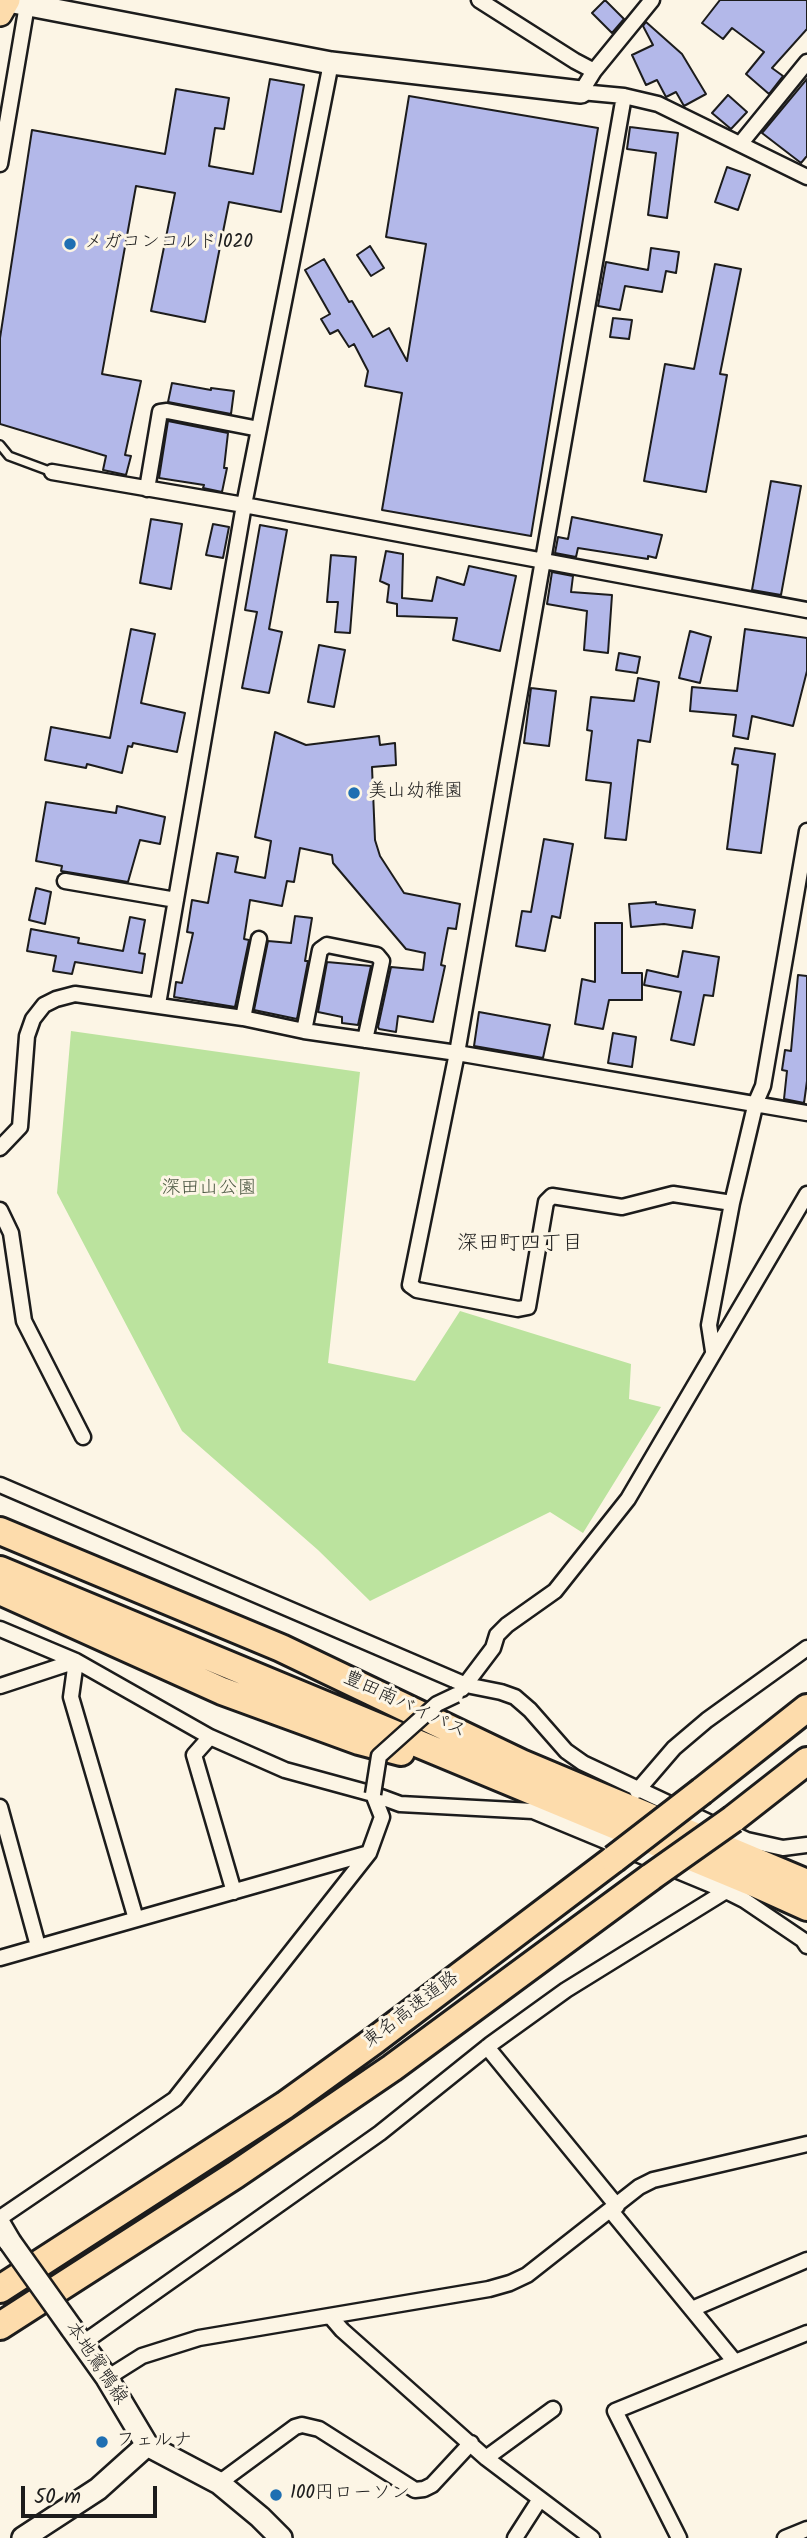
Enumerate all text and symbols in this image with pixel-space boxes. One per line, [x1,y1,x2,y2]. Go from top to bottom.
place label: メガコンコルド1020 [84,233,253,255]
marker: メガコンコルド1020 [62,236,78,252]
place label: 美山幼稚園 [368,782,463,804]
marker: 美山幼稚園 [346,785,362,801]
park label: 深田山公園 [162,1179,256,1201]
district label: 深田町四丁目 [457,1232,583,1258]
street label: 豊田南バイパス [339,1668,469,1744]
street label: 東名高速道路 [360,1968,464,2054]
street label: 本地鴛鴨線 [59,2318,131,2410]
place label: フェルナ [116,2431,192,2453]
marker: フェルナ [94,2434,110,2450]
scale bar [24,2472,161,2516]
text: 50 m [34,2481,81,2514]
place label: 100円ローソン [290,2484,410,2506]
marker: 100円ローソン [268,2487,284,2503]

